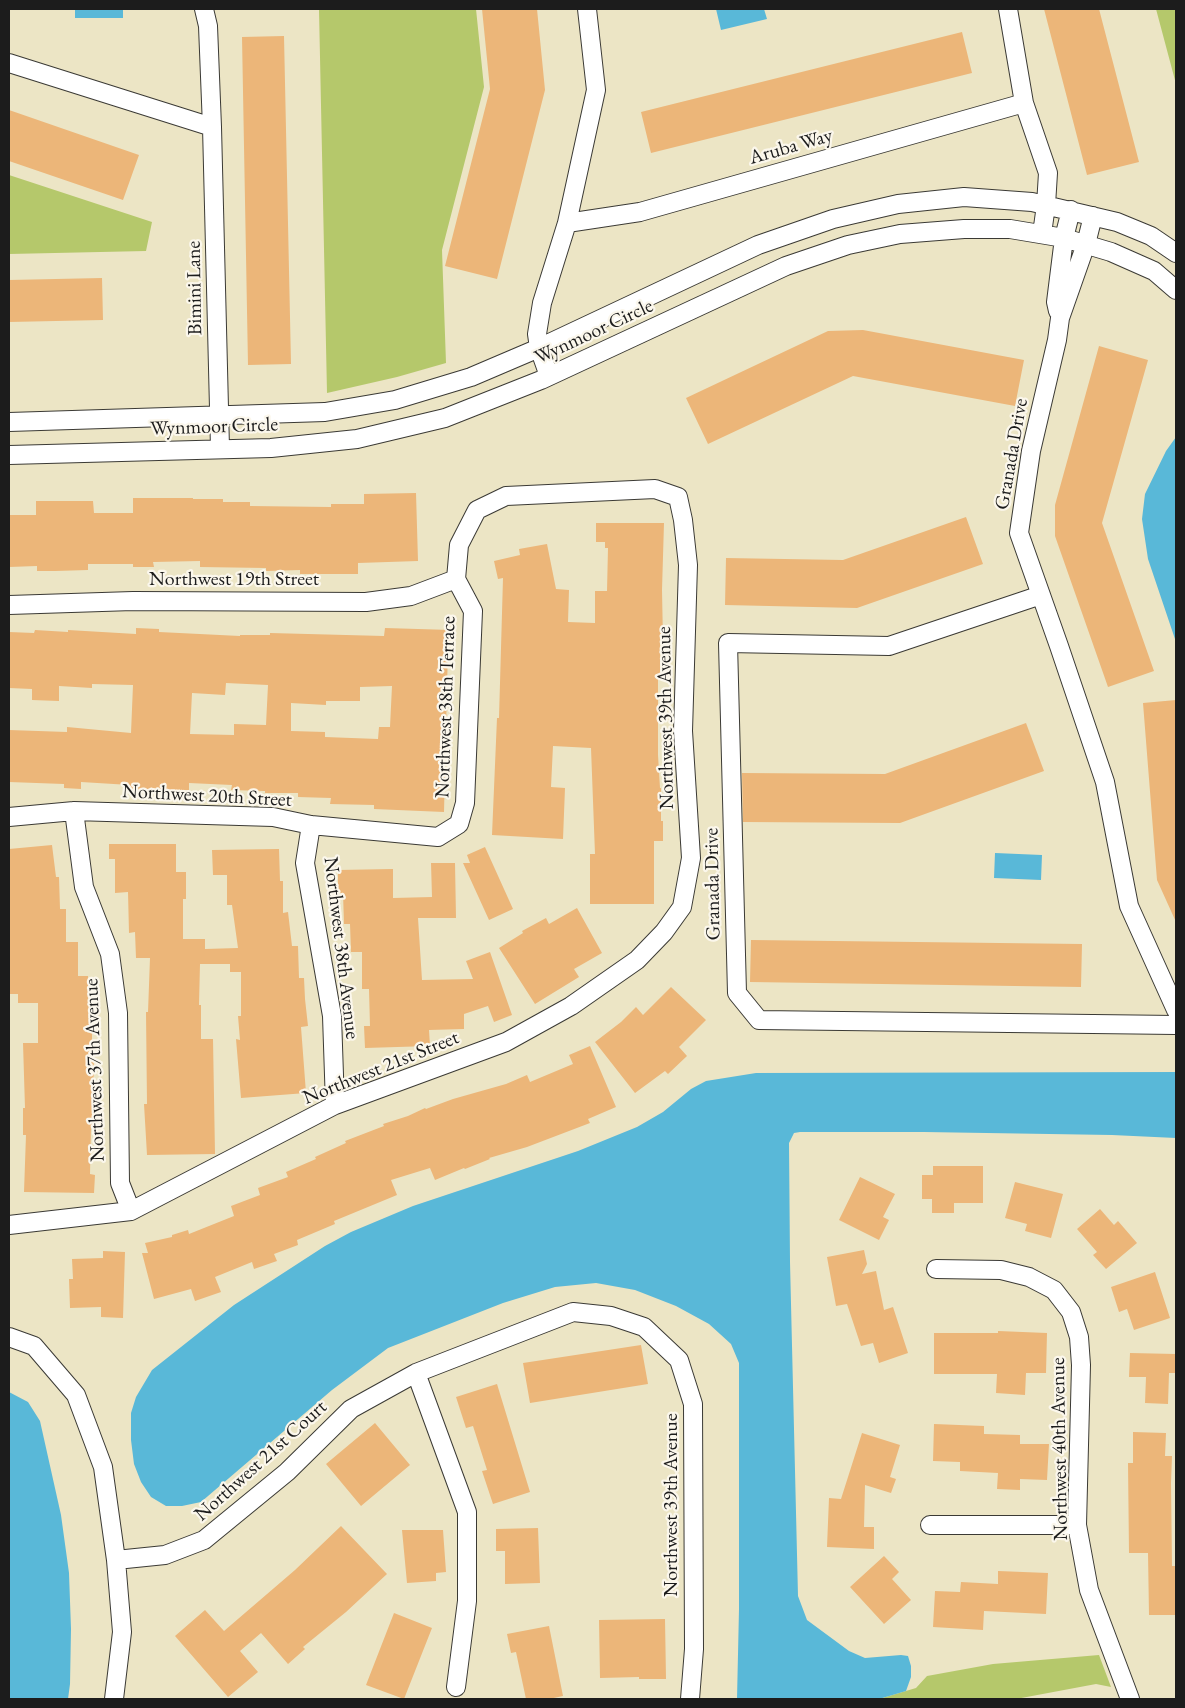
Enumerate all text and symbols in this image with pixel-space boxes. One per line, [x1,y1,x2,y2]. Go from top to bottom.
street label: Aruba Way [746,124,836,170]
street label: Bimini Lane [182,241,208,335]
street label: Wynmoor Circle [531,294,657,370]
street label: Granada Drive [990,396,1034,512]
street label: Wynmoor Circle [150,413,278,441]
street label: Northwest 19th Street [149,568,319,592]
street label: Northwest 38th Terrace [431,616,461,798]
street label: Northwest 39th Avenue [652,626,680,810]
street label: Northwest 20th Street [122,780,292,812]
street label: Granada Drive [700,827,726,941]
street label: Northwest 38th Avenue [318,856,364,1040]
street label: Northwest 37th Avenue [80,978,110,1162]
street label: Northwest 21st Street [299,1026,463,1110]
street label: Northwest 40th Avenue [1046,1357,1074,1541]
street label: Northwest 21st Court [190,1395,332,1527]
street label: Northwest 39th Avenue [660,1413,684,1597]

